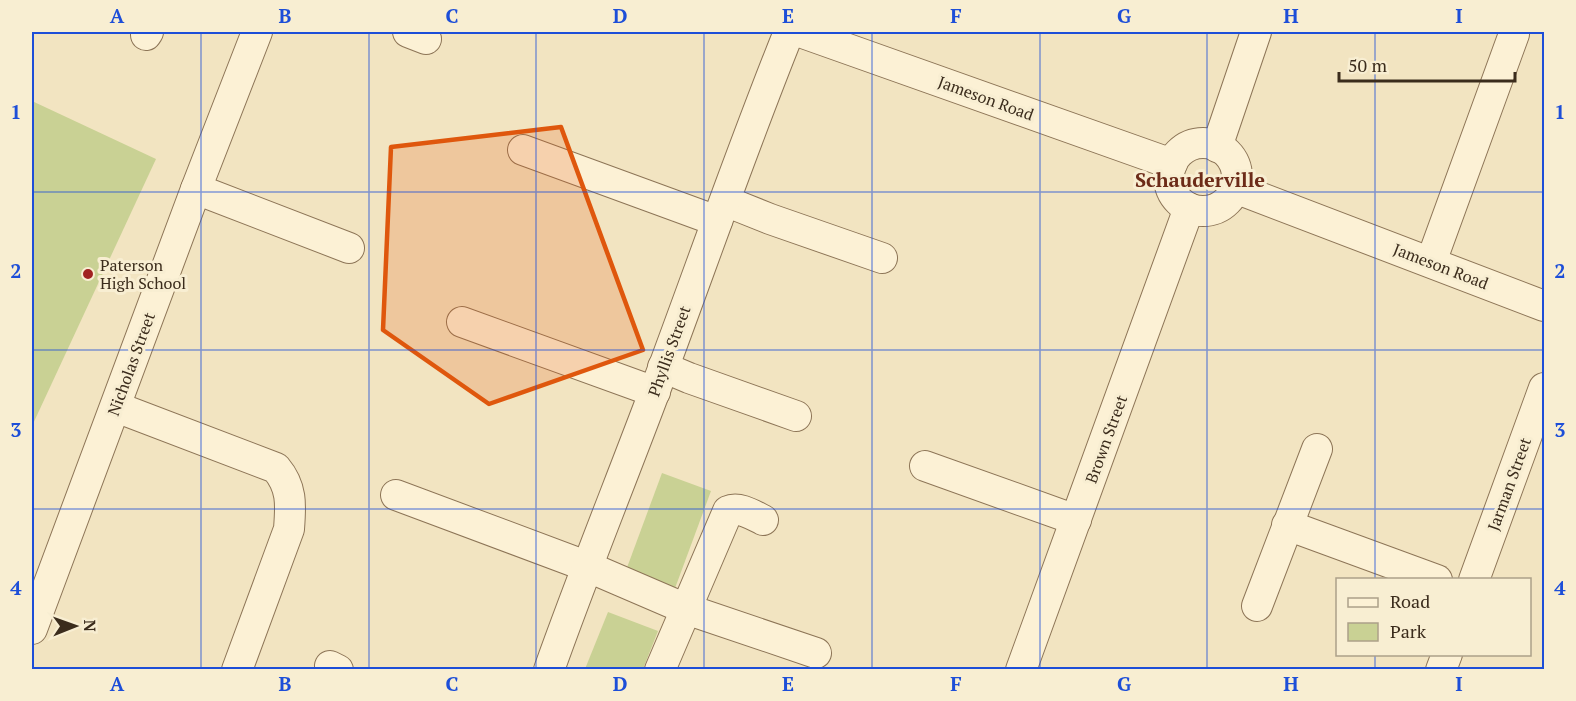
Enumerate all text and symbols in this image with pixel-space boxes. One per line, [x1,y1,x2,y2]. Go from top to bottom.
text: A [110,2,125,29]
text: B [279,2,292,29]
text: C [445,2,459,29]
text: D [613,2,627,29]
text: E [782,2,794,29]
text: F [950,2,962,29]
text: G [1117,2,1131,29]
text: H [1283,2,1299,29]
text: I [1455,2,1463,29]
scale bar [1339,45,1514,83]
text: 50 m [1348,53,1388,77]
street label: Jameson Road [935,71,1037,126]
text: 1 [10,98,22,125]
text: 1 [1554,98,1566,125]
district label: Schauderville [1135,166,1265,193]
street label: Jameson Road [1390,238,1492,294]
place label: Paterson High School [100,254,186,294]
text: 2 [10,257,22,284]
text: 2 [1554,257,1566,284]
marker: Paterson High School [81,267,95,281]
street label: Phyllis Street [642,303,696,399]
street label: Nicholas Street [102,309,160,419]
street label: Brown Street [1080,392,1132,486]
text: 3 [10,416,22,443]
text: 3 [1554,416,1566,443]
street label: Jarman Street [1482,434,1536,534]
text: 4 [10,574,22,601]
text: 4 [1554,574,1566,601]
legend [1336,578,1531,656]
text: Road [1390,589,1430,613]
north arrow [45,596,105,656]
text: N [79,619,101,632]
text: Park [1390,619,1427,643]
text: A [110,670,125,697]
text: B [279,670,292,697]
text: C [445,670,459,697]
text: D [613,670,627,697]
text: E [782,670,794,697]
text: F [950,670,962,697]
text: G [1117,670,1131,697]
text: H [1283,670,1299,697]
text: I [1455,670,1463,697]

